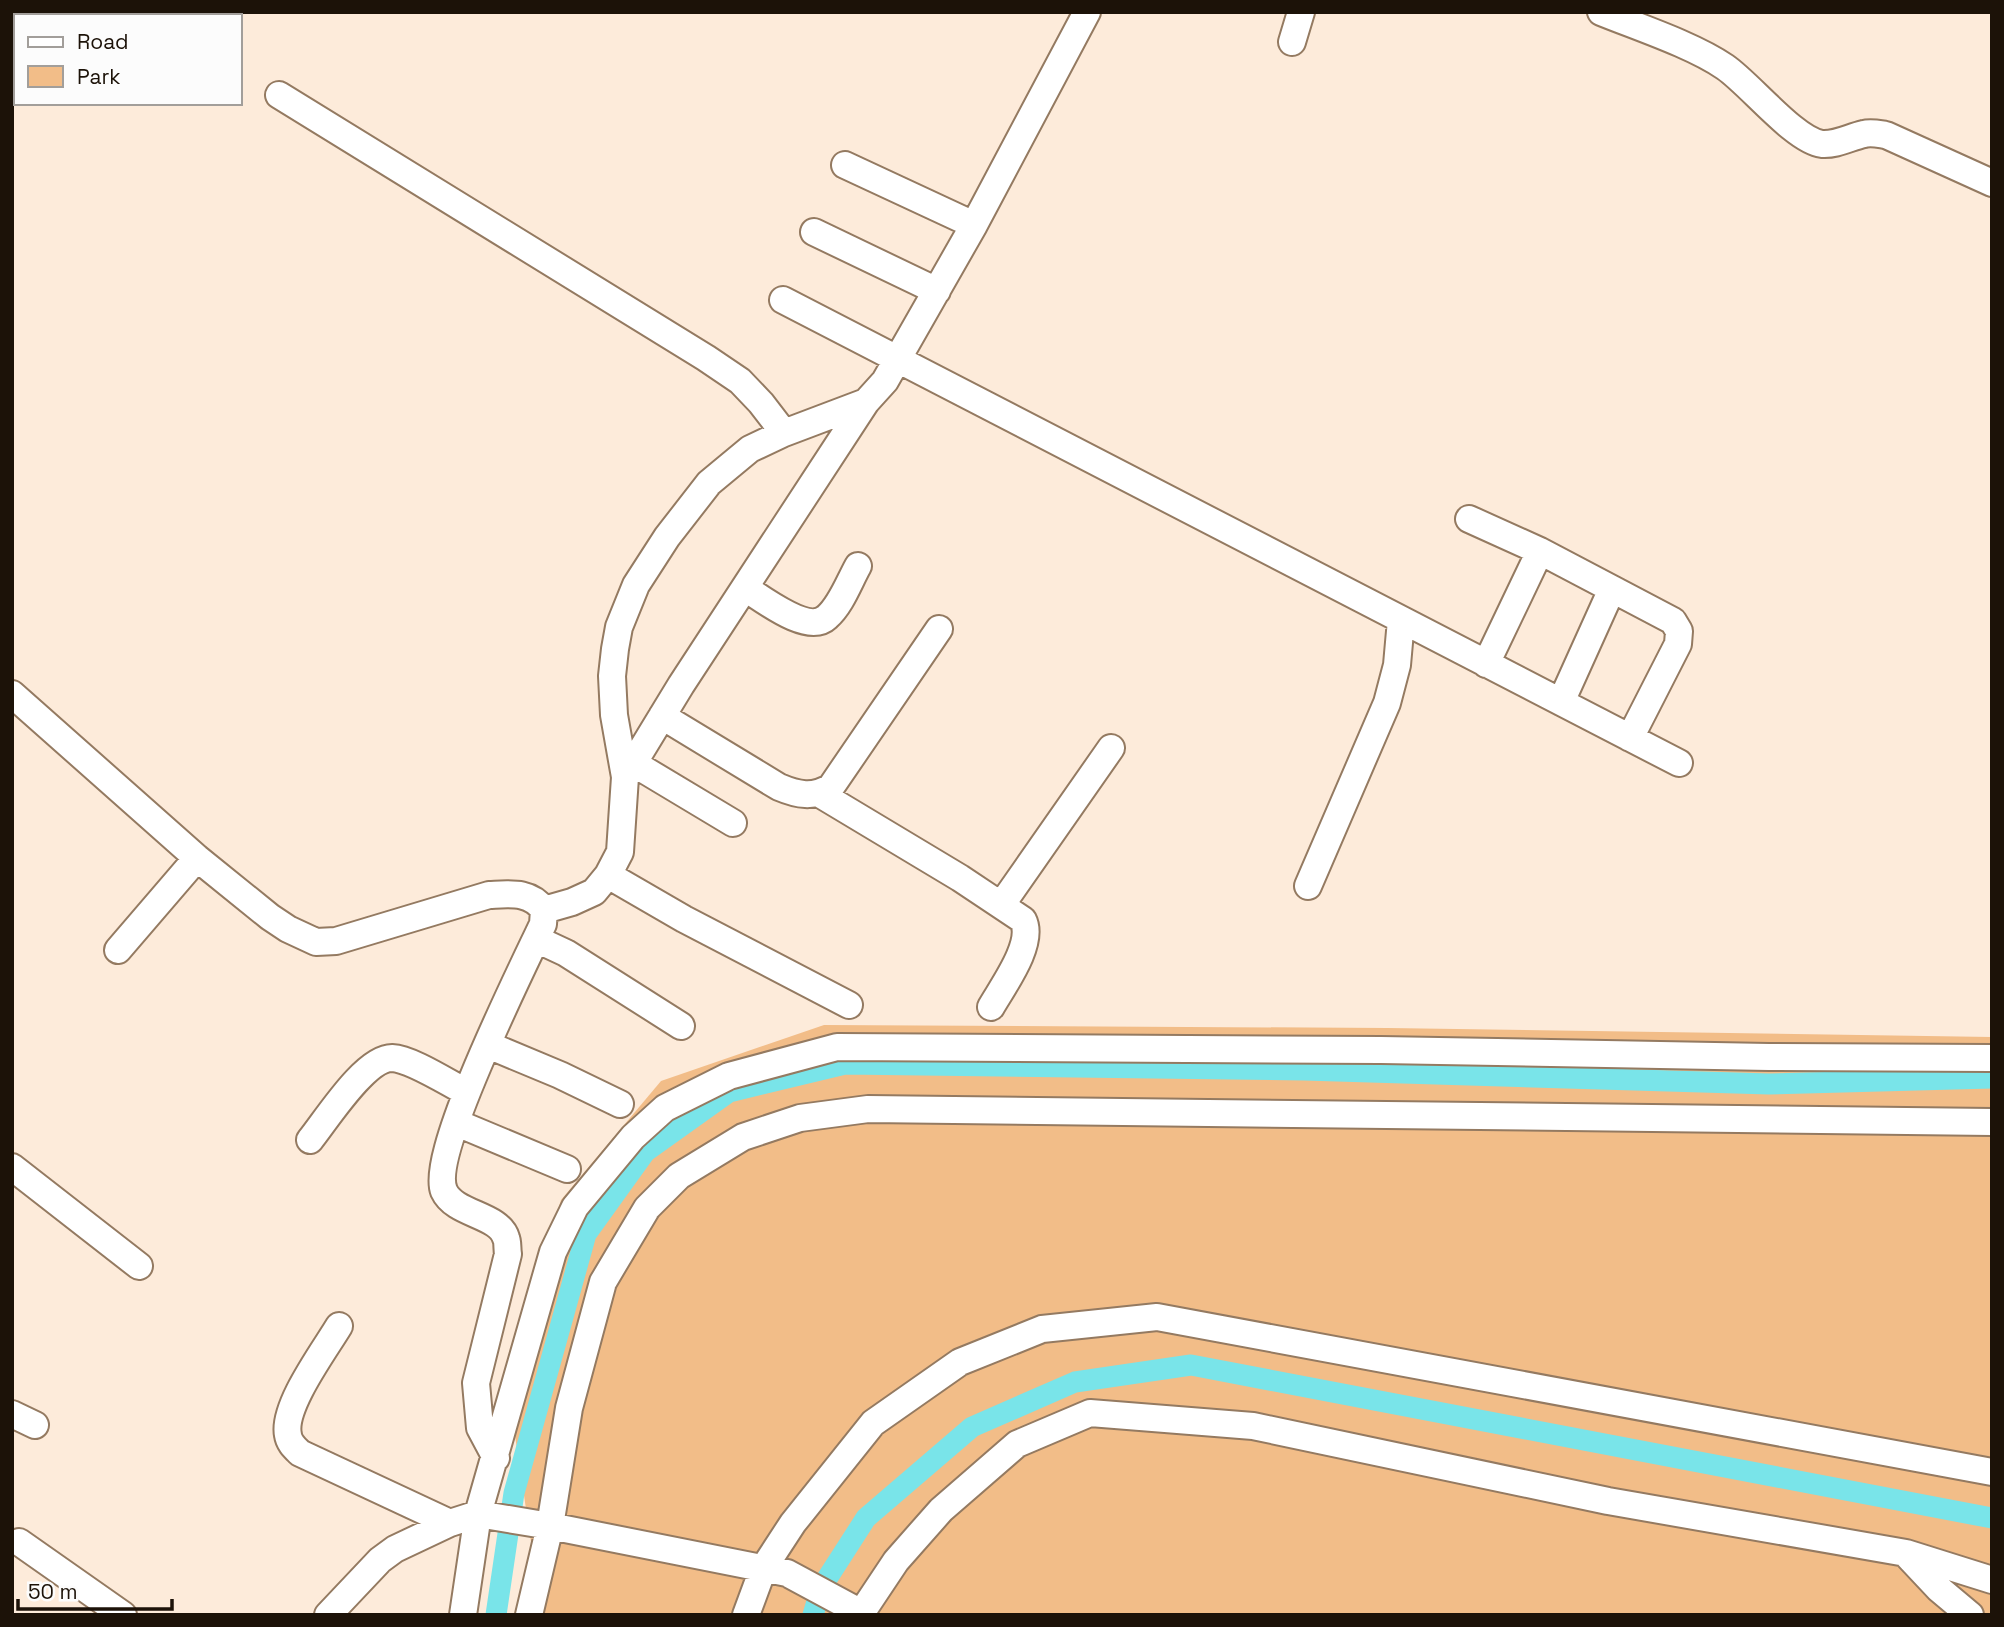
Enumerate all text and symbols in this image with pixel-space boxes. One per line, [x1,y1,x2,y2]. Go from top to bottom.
legend [14,14,242,105]
text: Road [77,28,129,55]
text: Park [77,63,121,90]
scale bar [18,1568,172,1612]
text: 50 m [28,1578,78,1605]

